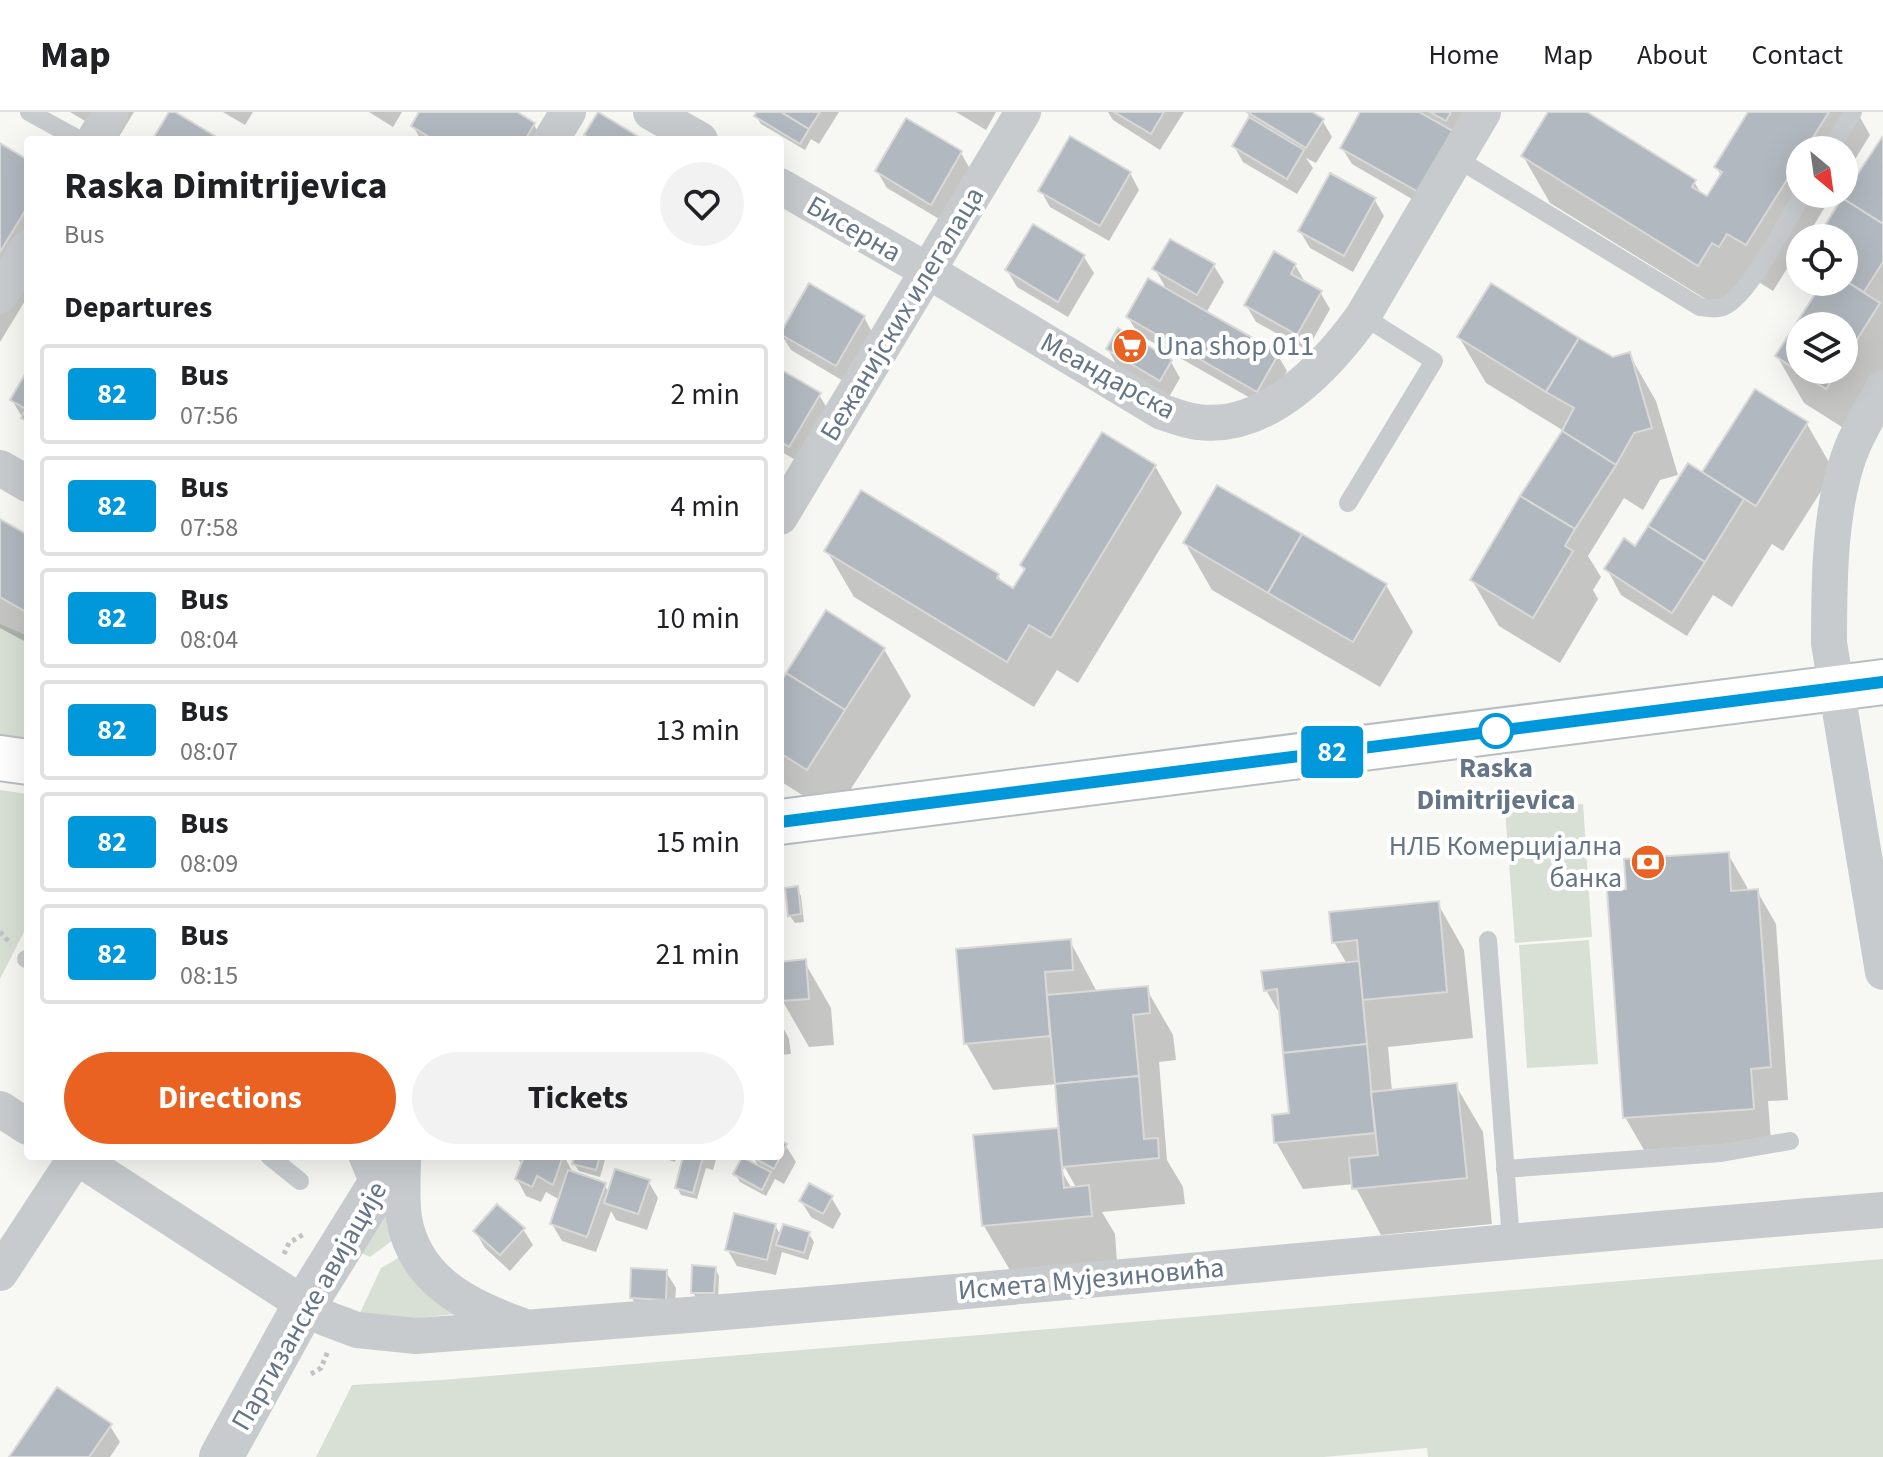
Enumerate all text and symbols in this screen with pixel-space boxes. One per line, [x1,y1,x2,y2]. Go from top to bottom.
text: Map [40,28,111,82]
text: Home [1428,35,1499,75]
text: Map [1543,35,1593,75]
text: About [1637,35,1708,75]
text: Contact [1752,35,1843,75]
north arrow [1786,136,1858,208]
map controls [1786,136,1858,384]
text: Raska Dimitrijevica [64,159,388,213]
button: heart [660,162,744,246]
street label: Бежанијских илегалаца [810,179,994,449]
street label: Бисерна [799,186,909,272]
text: Bus [64,216,104,253]
button: locate [1786,224,1858,296]
text: Departures [64,286,212,329]
button: layers [1786,312,1858,384]
street label: Меандарска [1033,322,1183,430]
place label: Una shop 011 [1156,326,1314,366]
supermarket icon: Una shop 011 [1111,327,1149,365]
text: Bus [180,354,228,397]
text: 2 min [670,373,740,416]
text: 82 [97,374,127,414]
text: 07:56 [180,397,238,434]
text: Bus [180,466,228,509]
text: 4 min [670,485,740,528]
text: 82 [97,486,127,526]
text: 07:58 [180,509,238,546]
text: Bus [180,578,228,621]
text: 10 min [656,597,740,640]
text: 82 [97,598,127,638]
text: 08:04 [180,621,238,658]
text: Bus [180,690,228,733]
text: 13 min [656,709,740,752]
text: 82 [97,710,127,750]
marker: Raska Dimitrijevica [1479,714,1513,748]
line badge: 82 [1296,726,1368,778]
text: 82 [1317,732,1347,772]
text: 08:07 [180,733,238,770]
place label: Raska Dimitrijevica [1417,748,1575,820]
text: Bus [180,802,228,845]
text: 15 min [656,821,740,864]
text: 82 [97,822,127,862]
place label: НЛБ Комерцијална банка [1389,826,1622,898]
bank icon: НЛБ Комерцијална банка [1629,843,1667,881]
text: 08:09 [180,845,238,882]
text: Bus [180,914,228,957]
text: 21 min [656,933,740,976]
text: 82 [97,934,127,974]
text: 08:15 [180,957,238,994]
button: Directions [64,1052,396,1144]
button: Tickets [412,1052,744,1144]
street label: Партизанске авијације [221,1174,397,1438]
street label: Исмета Мујезиновића [956,1247,1226,1311]

